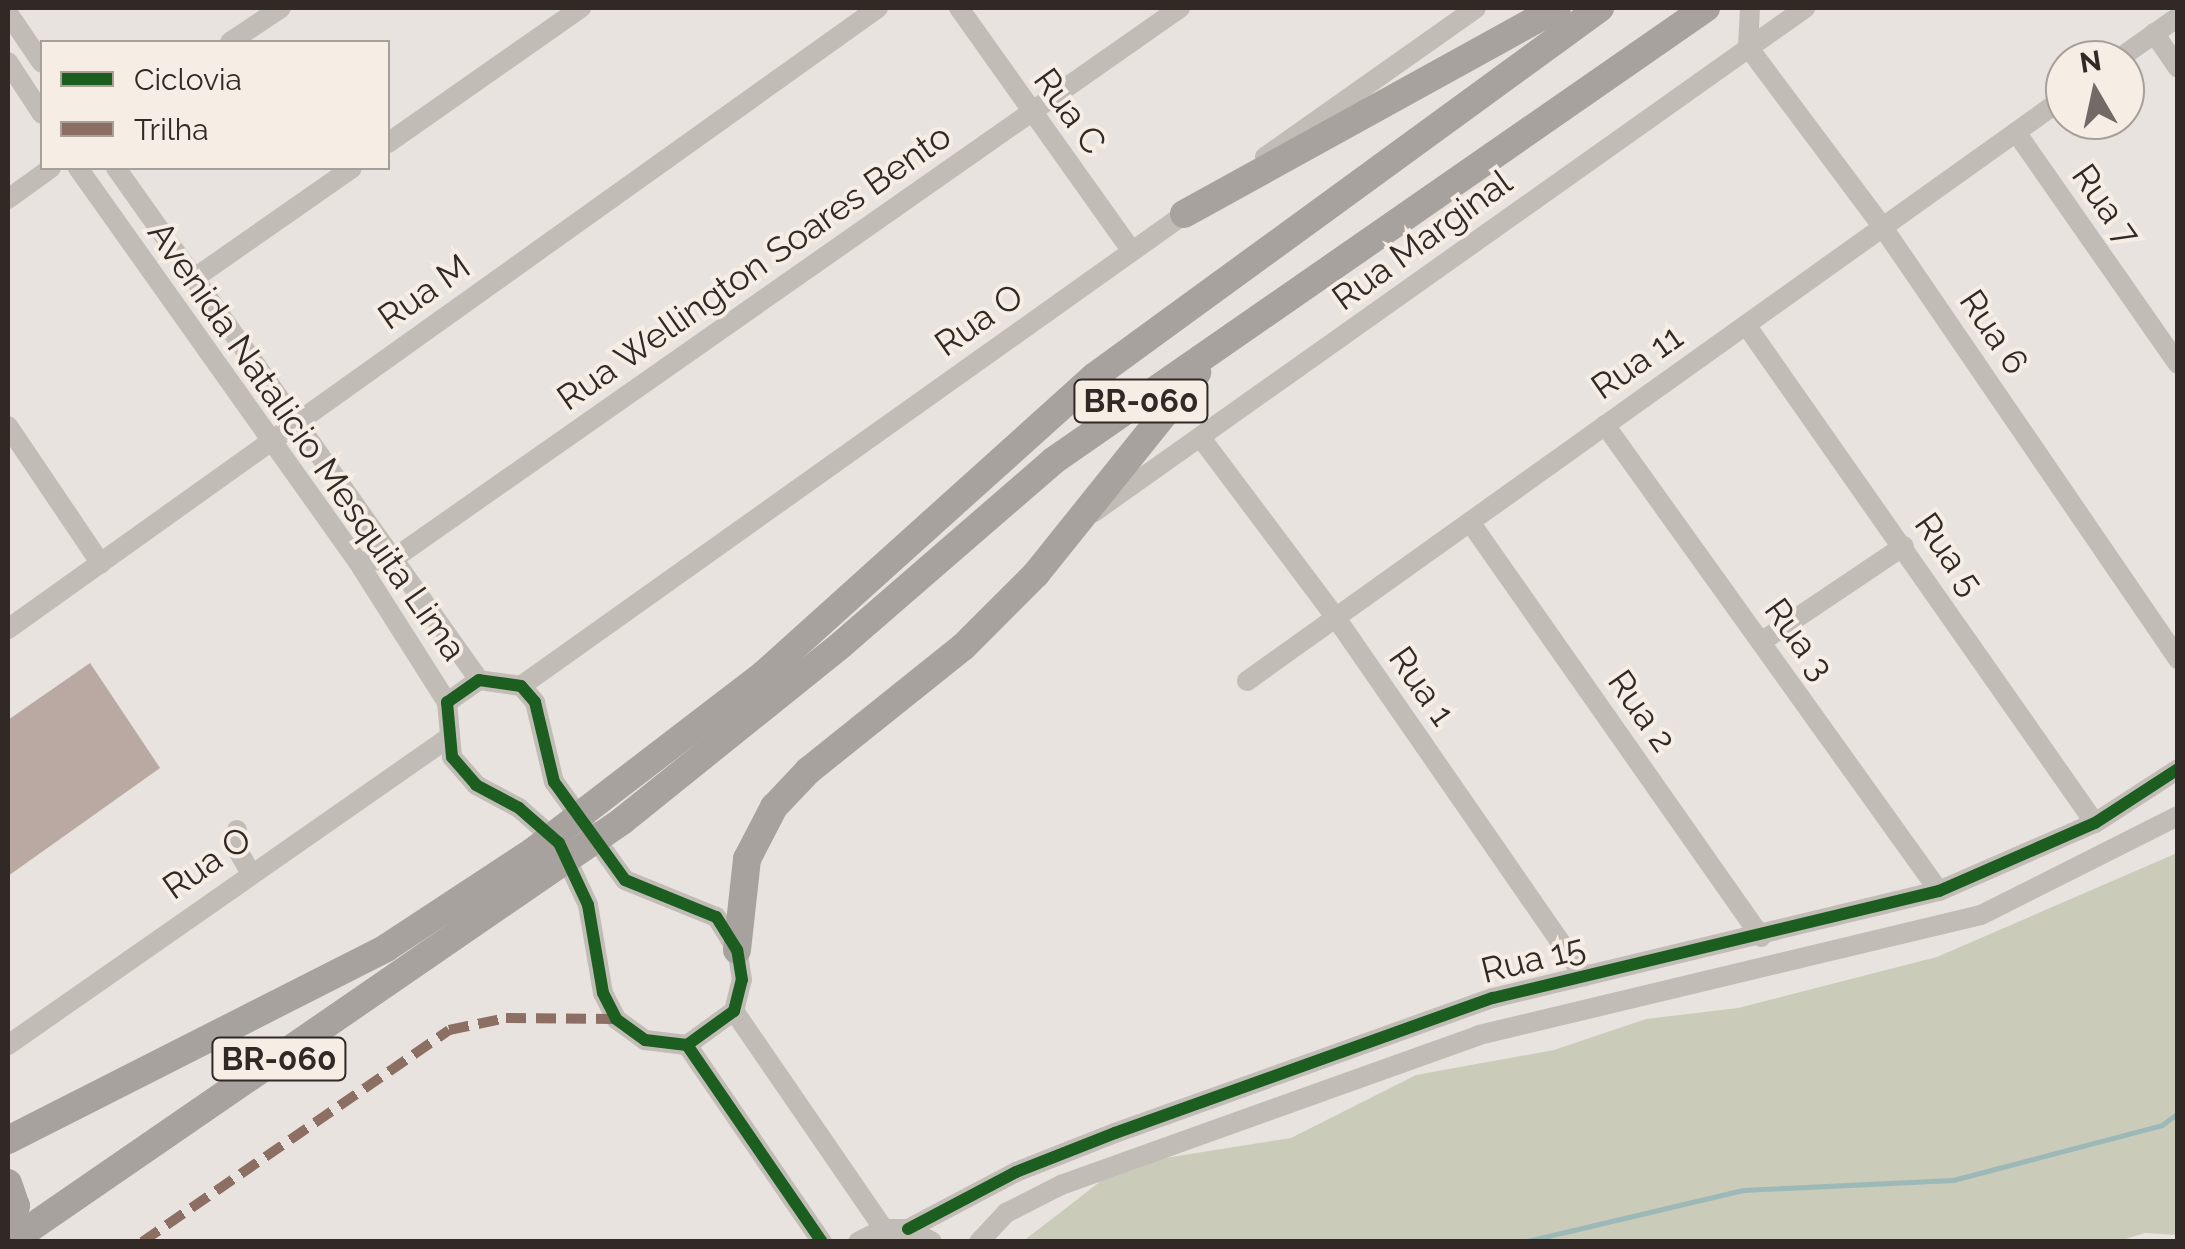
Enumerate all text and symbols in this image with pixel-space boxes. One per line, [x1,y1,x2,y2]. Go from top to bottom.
legend [40,40,390,170]
north arrow [2045,40,2145,140]
text: N [2077,44,2104,80]
street label: Rua C [1025,60,1115,162]
text: Ciclovia [134,62,242,97]
text: Trilha [134,112,209,147]
street label: Rua Wellington Soares Bento [549,114,959,420]
street label: Rua 7 [2063,156,2149,254]
street label: Rua Marginal [1324,161,1520,319]
street label: Avenida Natalicio Mesquita Lima [139,213,475,669]
street label: Rua M [370,246,478,338]
street label: Rua O [927,275,1031,365]
street label: Rua 6 [1951,282,2037,382]
street label: Rua 11 [1583,316,1691,408]
road number: BR-060 [1071,374,1211,428]
street label: Rua 5 [1906,505,1992,603]
street label: Rua 3 [1756,590,1842,688]
street label: Rua 1 [1380,639,1464,733]
street label: Rua 2 [1599,662,1685,760]
street label: Rua O [155,818,259,908]
street label: Rua 15 [1477,926,1589,992]
road number: BR-060 [209,1032,349,1086]

